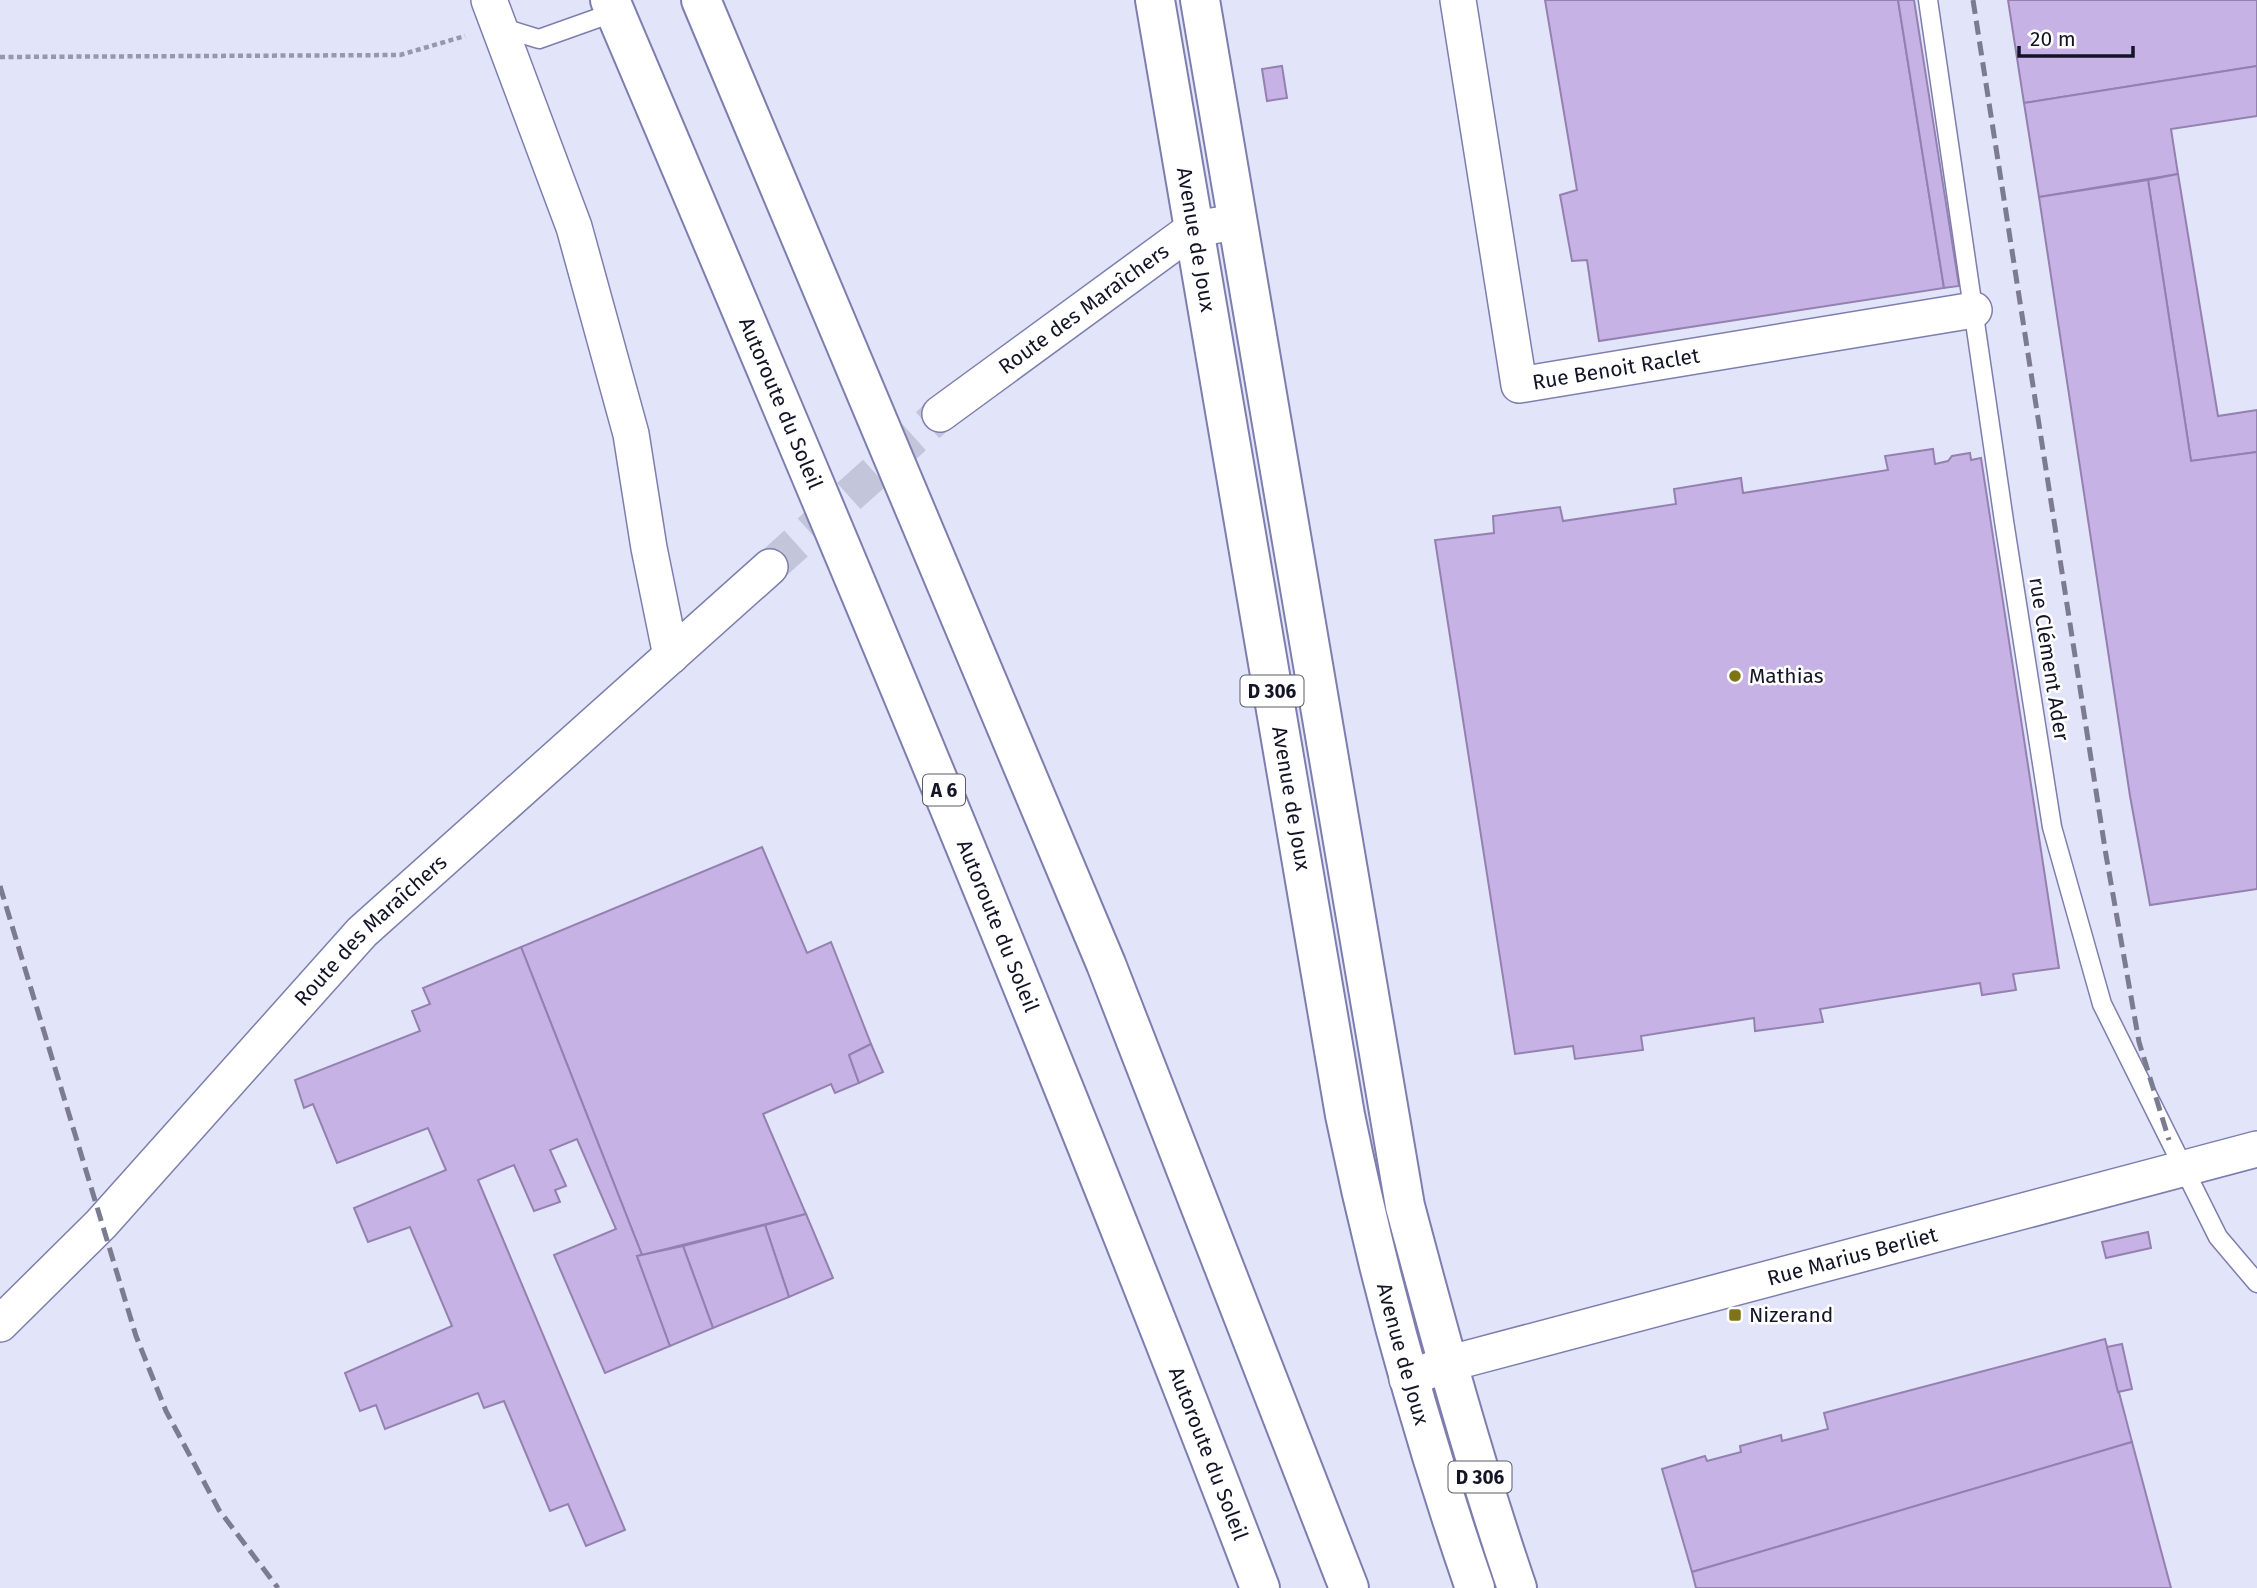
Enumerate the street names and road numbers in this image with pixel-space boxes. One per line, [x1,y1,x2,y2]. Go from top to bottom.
street label: Avenue de Joux [1171,165,1221,315]
street label: Route des Maraîchers [993,238,1174,380]
street label: Autoroute du Soleil [733,314,828,493]
street label: Rue Benoit Raclet [1530,342,1702,396]
street label: rue Clément Ader [2023,575,2075,743]
road number: D 306 [1240,676,1304,706]
street label: Avenue de Joux [1266,724,1316,873]
road number: A 6 [923,775,965,806]
street label: Autoroute du Soleil [951,836,1045,1016]
street label: Route des Maraîchers [289,849,452,1012]
street label: Rue Marius Berliet [1764,1221,1941,1291]
street label: Avenue de Joux [1371,1280,1435,1429]
street label: Autoroute du Soleil [1163,1363,1254,1544]
road number: D 306 [1448,1462,1512,1492]

